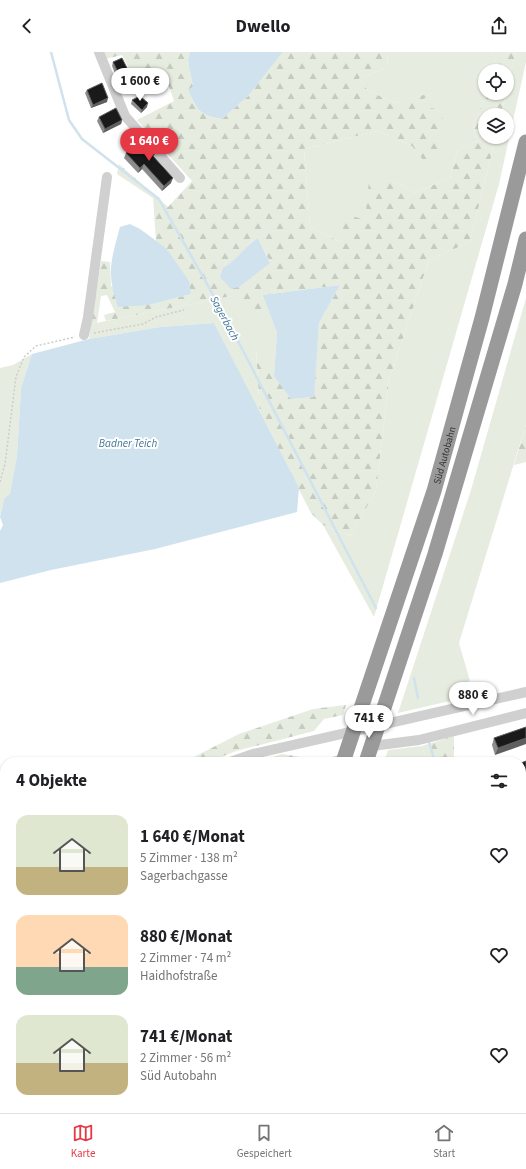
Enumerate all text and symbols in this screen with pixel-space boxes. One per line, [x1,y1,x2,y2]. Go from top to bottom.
text: Dwello [236,14,290,39]
icon: back [16,15,38,37]
icon: share [488,15,510,37]
map controls [478,64,514,144]
button: locate [478,64,514,100]
pin: 1 600 € [103,68,177,102]
text: 1 600 € [120,72,160,90]
button: layers [478,108,514,144]
pin: 1 640 € [112,128,186,162]
text: 1 640 € [129,132,169,150]
water label: Sagerbach [207,293,243,343]
street label: Süd Autobahn [430,425,460,486]
water label: Badner Teich [99,436,157,451]
pin: 880 € [445,682,501,716]
text: 880 € [458,686,488,704]
pin: 741 € [341,705,397,739]
text: 741 € [354,709,384,727]
text: 4 Objekte [16,769,87,793]
icon: filters [488,770,510,792]
text: 1 640 €/Monat [140,825,245,849]
icon: home [48,831,96,879]
icon: heart [488,844,510,866]
text: 5 Zimmer · 138 m² [140,849,238,867]
text: Sagerbachgasse [140,867,228,885]
text: 880 €/Monat [140,925,232,949]
icon: home [48,931,96,979]
icon: heart [488,944,510,966]
text: 2 Zimmer · 74 m² [140,949,231,967]
text: Haidhofstraße [140,967,218,985]
text: 741 €/Monat [140,1025,232,1049]
icon: home [48,1031,96,1079]
icon: heart [488,1044,510,1066]
text: 2 Zimmer · 56 m² [140,1049,231,1067]
text: Süd Autobahn [140,1067,217,1085]
tab: Karte [71,1122,95,1161]
tab: Gespeichert [237,1122,292,1161]
tab: Start [433,1122,455,1161]

